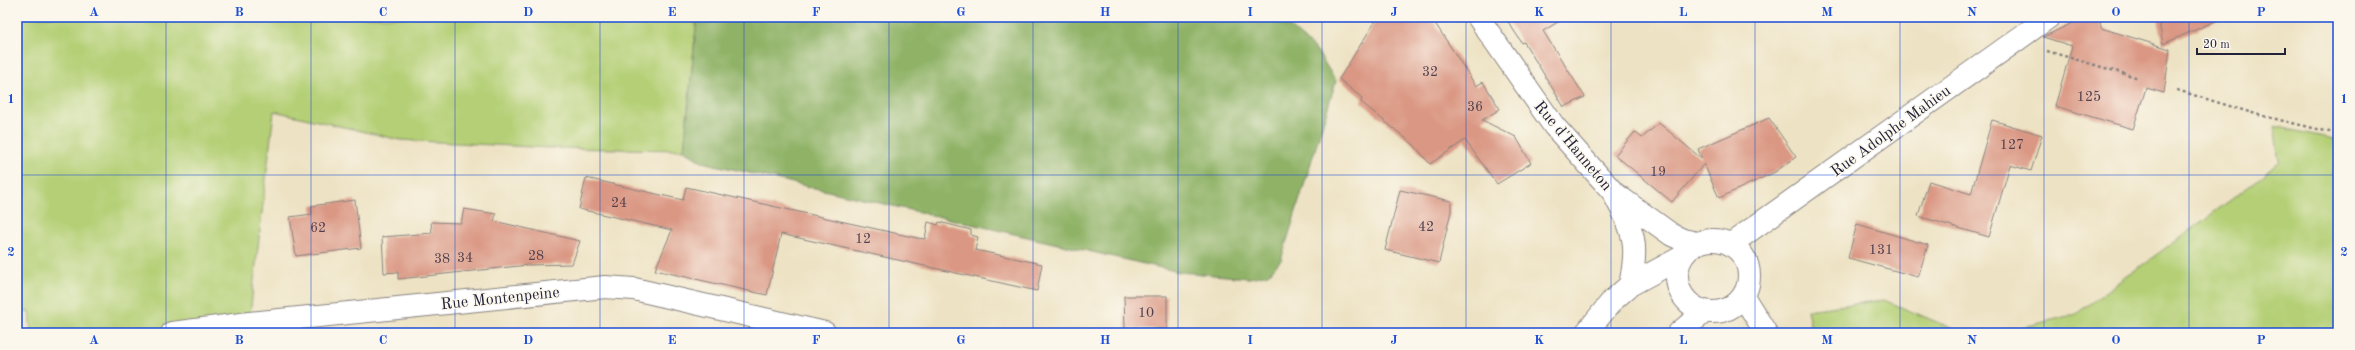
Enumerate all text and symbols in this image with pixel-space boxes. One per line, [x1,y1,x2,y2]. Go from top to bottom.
text: A [89,6,99,19]
text: B [234,6,244,19]
text: C [379,6,387,19]
text: D [523,6,533,19]
text: E [668,6,677,19]
text: F [812,6,821,19]
text: G [956,6,966,19]
text: H [1100,6,1111,19]
text: I [1247,6,1253,19]
text: J [1390,6,1398,19]
text: K [1534,6,1544,19]
text: L [1679,6,1688,19]
text: M [1821,6,1833,19]
text: N [1967,6,1977,19]
text: O [2111,6,2121,19]
text: P [2256,6,2266,19]
scale bar [2197,30,2285,56]
text: 20 m [2203,39,2230,51]
house number: 32 [1422,65,1438,79]
street label: Rue Adolphe Mahieu [1828,83,1954,180]
house number: 125 [2077,90,2101,104]
text: 1 [7,93,15,106]
text: 1 [2340,93,2348,106]
street label: Rue d'Hanneton [1531,98,1615,194]
house number: 36 [1467,100,1483,114]
house number: 127 [2000,138,2024,152]
house number: 19 [1650,165,1666,179]
house number: 24 [611,196,627,210]
house number: 42 [1418,220,1434,234]
house number: 62 [310,221,326,235]
house number: 12 [855,232,871,246]
house number: 131 [1869,243,1893,257]
text: 2 [7,246,15,259]
text: 2 [2340,246,2348,259]
house number: 28 [528,249,544,263]
house number: 34 [457,251,473,265]
house number: 38 [434,252,450,266]
street label: Rue Montenpeine [440,285,560,313]
house number: 10 [1138,306,1154,320]
text: A [89,334,99,347]
text: B [234,334,244,347]
text: C [379,334,387,347]
text: D [523,334,533,347]
text: E [668,334,677,347]
text: F [812,334,821,347]
text: G [956,334,966,347]
text: H [1100,334,1111,347]
text: I [1247,334,1253,347]
text: J [1390,334,1398,347]
text: K [1534,334,1544,347]
text: L [1679,334,1688,347]
text: M [1821,334,1833,347]
text: N [1967,334,1977,347]
text: O [2111,334,2121,347]
text: P [2256,334,2266,347]

